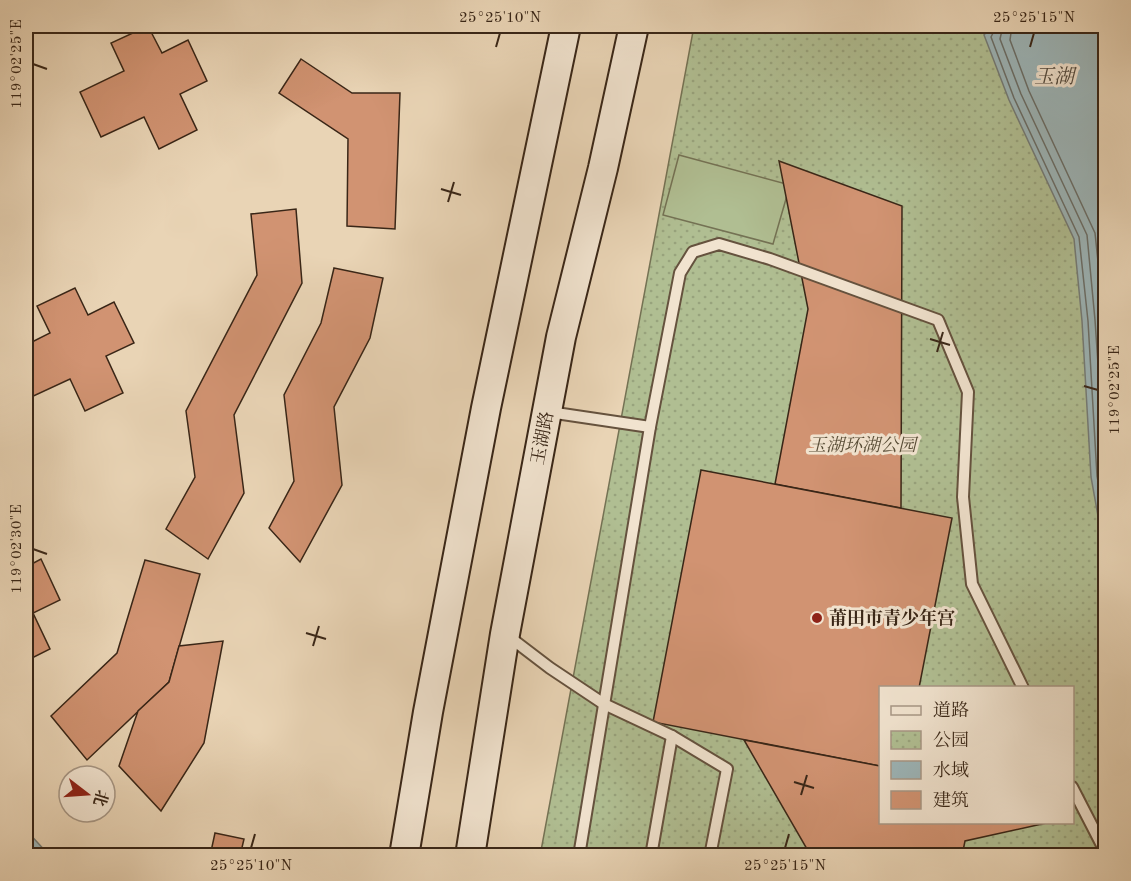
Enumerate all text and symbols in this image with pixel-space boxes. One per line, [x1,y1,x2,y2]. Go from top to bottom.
text: 25°25'10"N [459,11,541,26]
text: 25°25'15"N [993,11,1075,26]
text: 119°02'25"E [10,19,25,109]
water label: 玉湖 [1034,66,1077,88]
text: 119°02'25"E [1108,345,1123,435]
street label: 玉湖路 [527,410,557,466]
park label: 玉湖环湖公园 [808,436,919,455]
text: 119°02'30"E [10,504,25,594]
place label: 莆田市青少年宫 [829,608,955,628]
marker: 莆田市青少年宫 [810,611,824,625]
legend [879,686,1074,824]
text: 道路 [933,700,969,720]
text: 公园 [933,731,969,750]
text: 水域 [933,760,969,780]
north arrow [57,764,117,824]
text: 北 [89,788,111,808]
text: 建筑 [933,790,969,810]
text: 25°25'10"N [210,859,292,874]
text: 25°25'15"N [744,859,826,874]

